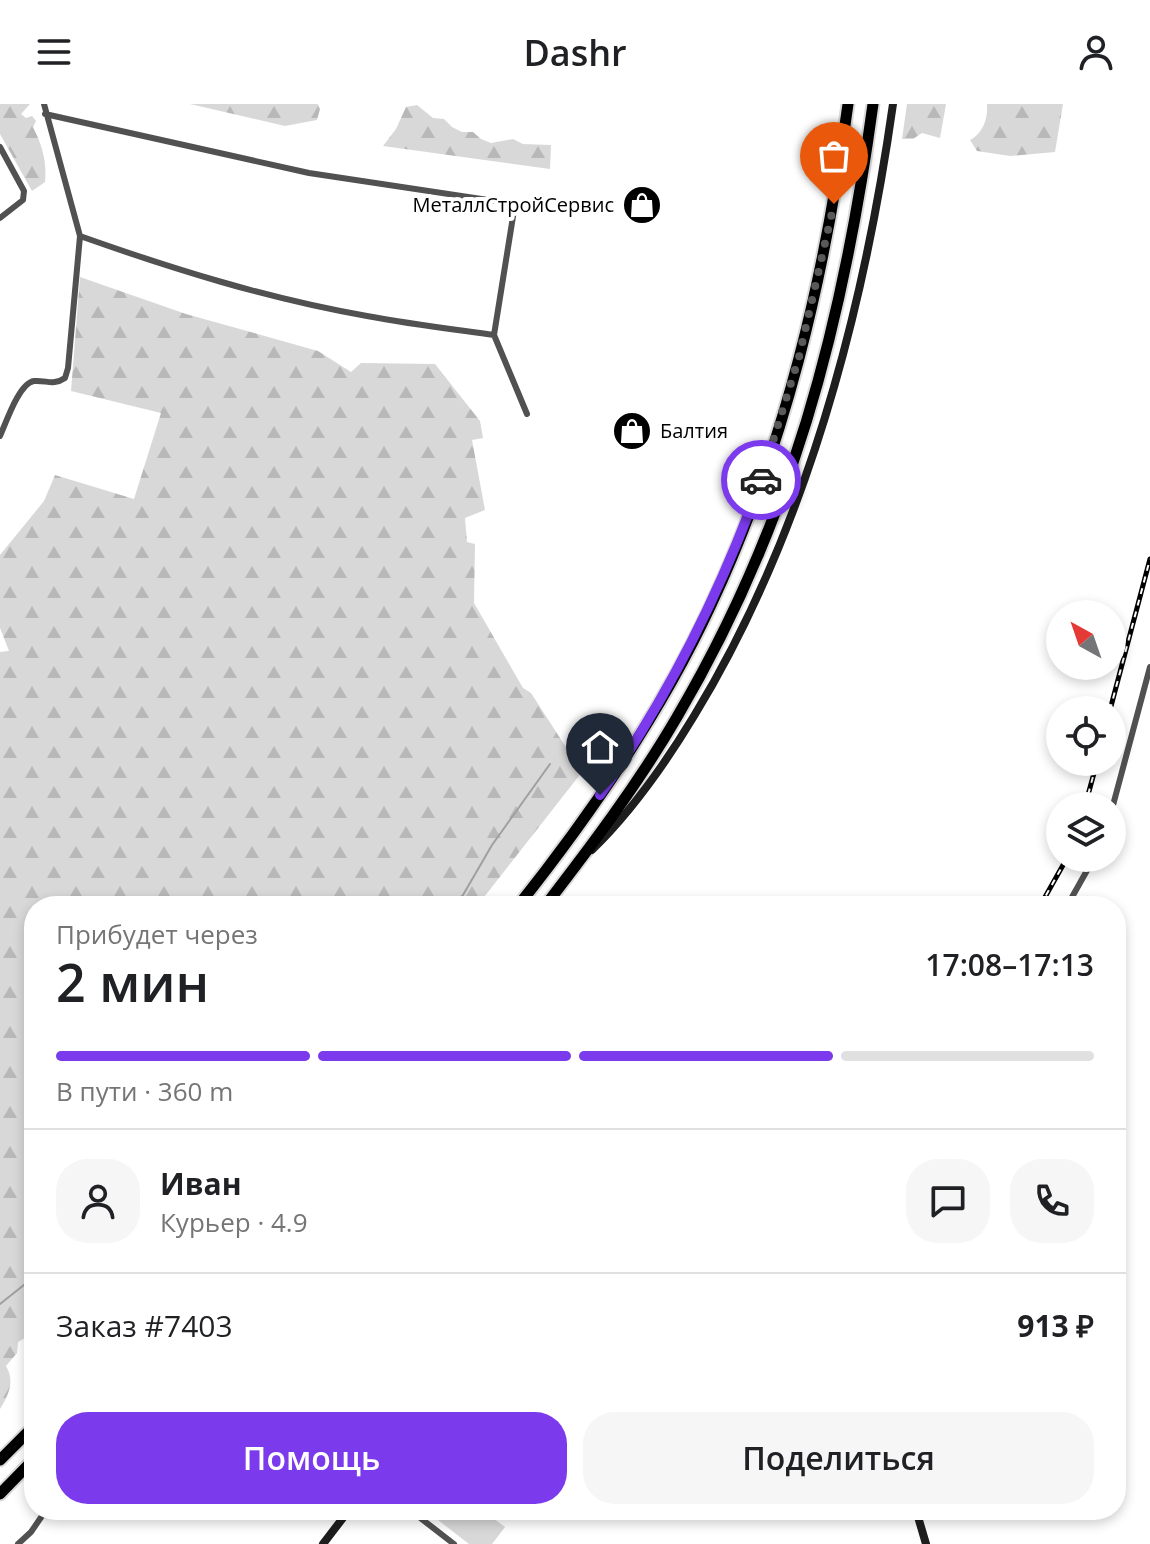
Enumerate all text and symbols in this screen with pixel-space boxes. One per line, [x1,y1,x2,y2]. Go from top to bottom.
text: Dashr [523,28,627,77]
icon: menu [32,30,76,74]
icon: person [1074,30,1118,74]
pin [800,122,868,204]
icon: bag [812,134,856,178]
shop icon: МеталлСтройСервис [621,184,663,226]
place label: МеталлСтройСервис [413,191,614,218]
shop icon: Балтия [611,410,653,452]
place label: Балтия [660,417,728,444]
courier [721,440,801,520]
icon: car [739,458,783,502]
north arrow [1046,600,1126,680]
map controls [1046,600,1126,872]
button: locate [1046,696,1126,776]
pin [566,713,634,795]
icon: home [578,725,622,769]
button: layers [1046,792,1126,872]
text: Прибудет через [56,916,258,952]
text: 17:08–17:13 [925,944,1094,985]
text: 2 мин [56,946,209,1017]
text: В пути · 360 m [56,1073,233,1109]
button: person [56,1159,140,1243]
button: chat [906,1159,990,1243]
button: phone [1010,1159,1094,1243]
text: Иван [160,1163,242,1204]
text: Курьер · 4.9 [160,1204,308,1240]
text: Заказ #7403 [56,1305,233,1346]
text: 913 ₽ [1017,1305,1094,1346]
button: Помощь [56,1412,567,1504]
button: Поделиться [583,1412,1094,1504]

